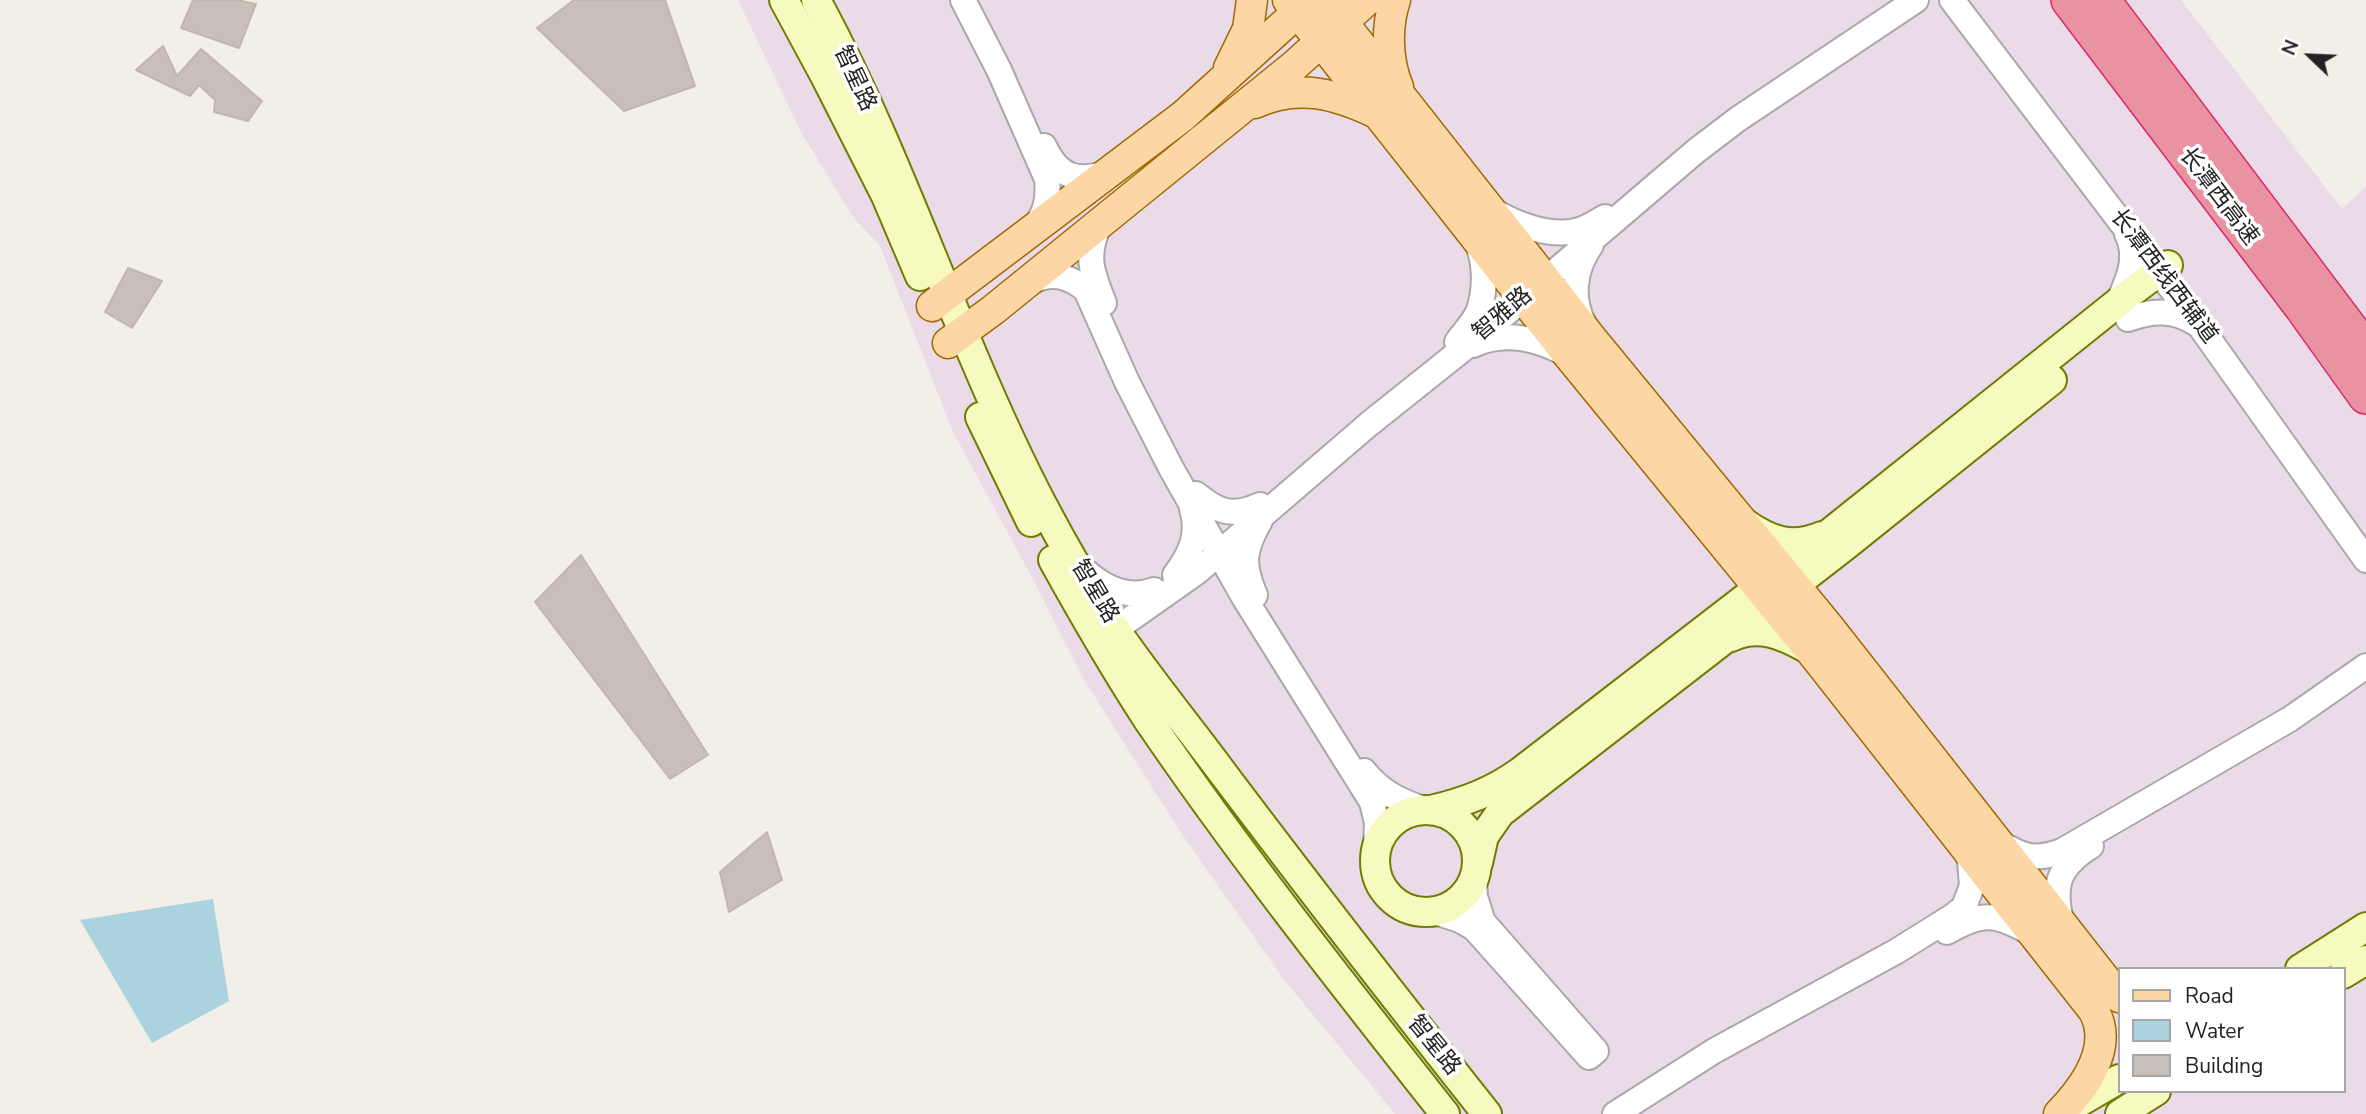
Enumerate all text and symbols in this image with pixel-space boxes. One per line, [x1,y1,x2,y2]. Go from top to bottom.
north arrow [2275,21,2345,91]
text: N [2276,36,2305,59]
street label: 智星路 [827,42,881,116]
street label: 长潭西高速 [2172,143,2264,251]
street label: 长潭西线西辅道 [2104,204,2222,350]
street label: 智雅路 [1468,282,1538,348]
street label: 智星路 [1064,555,1124,629]
legend [2118,967,2345,1093]
text: Road [2185,982,2234,1010]
street label: 智星路 [1401,1011,1465,1081]
text: Water [2185,1017,2244,1045]
text: Building [2185,1052,2263,1080]

